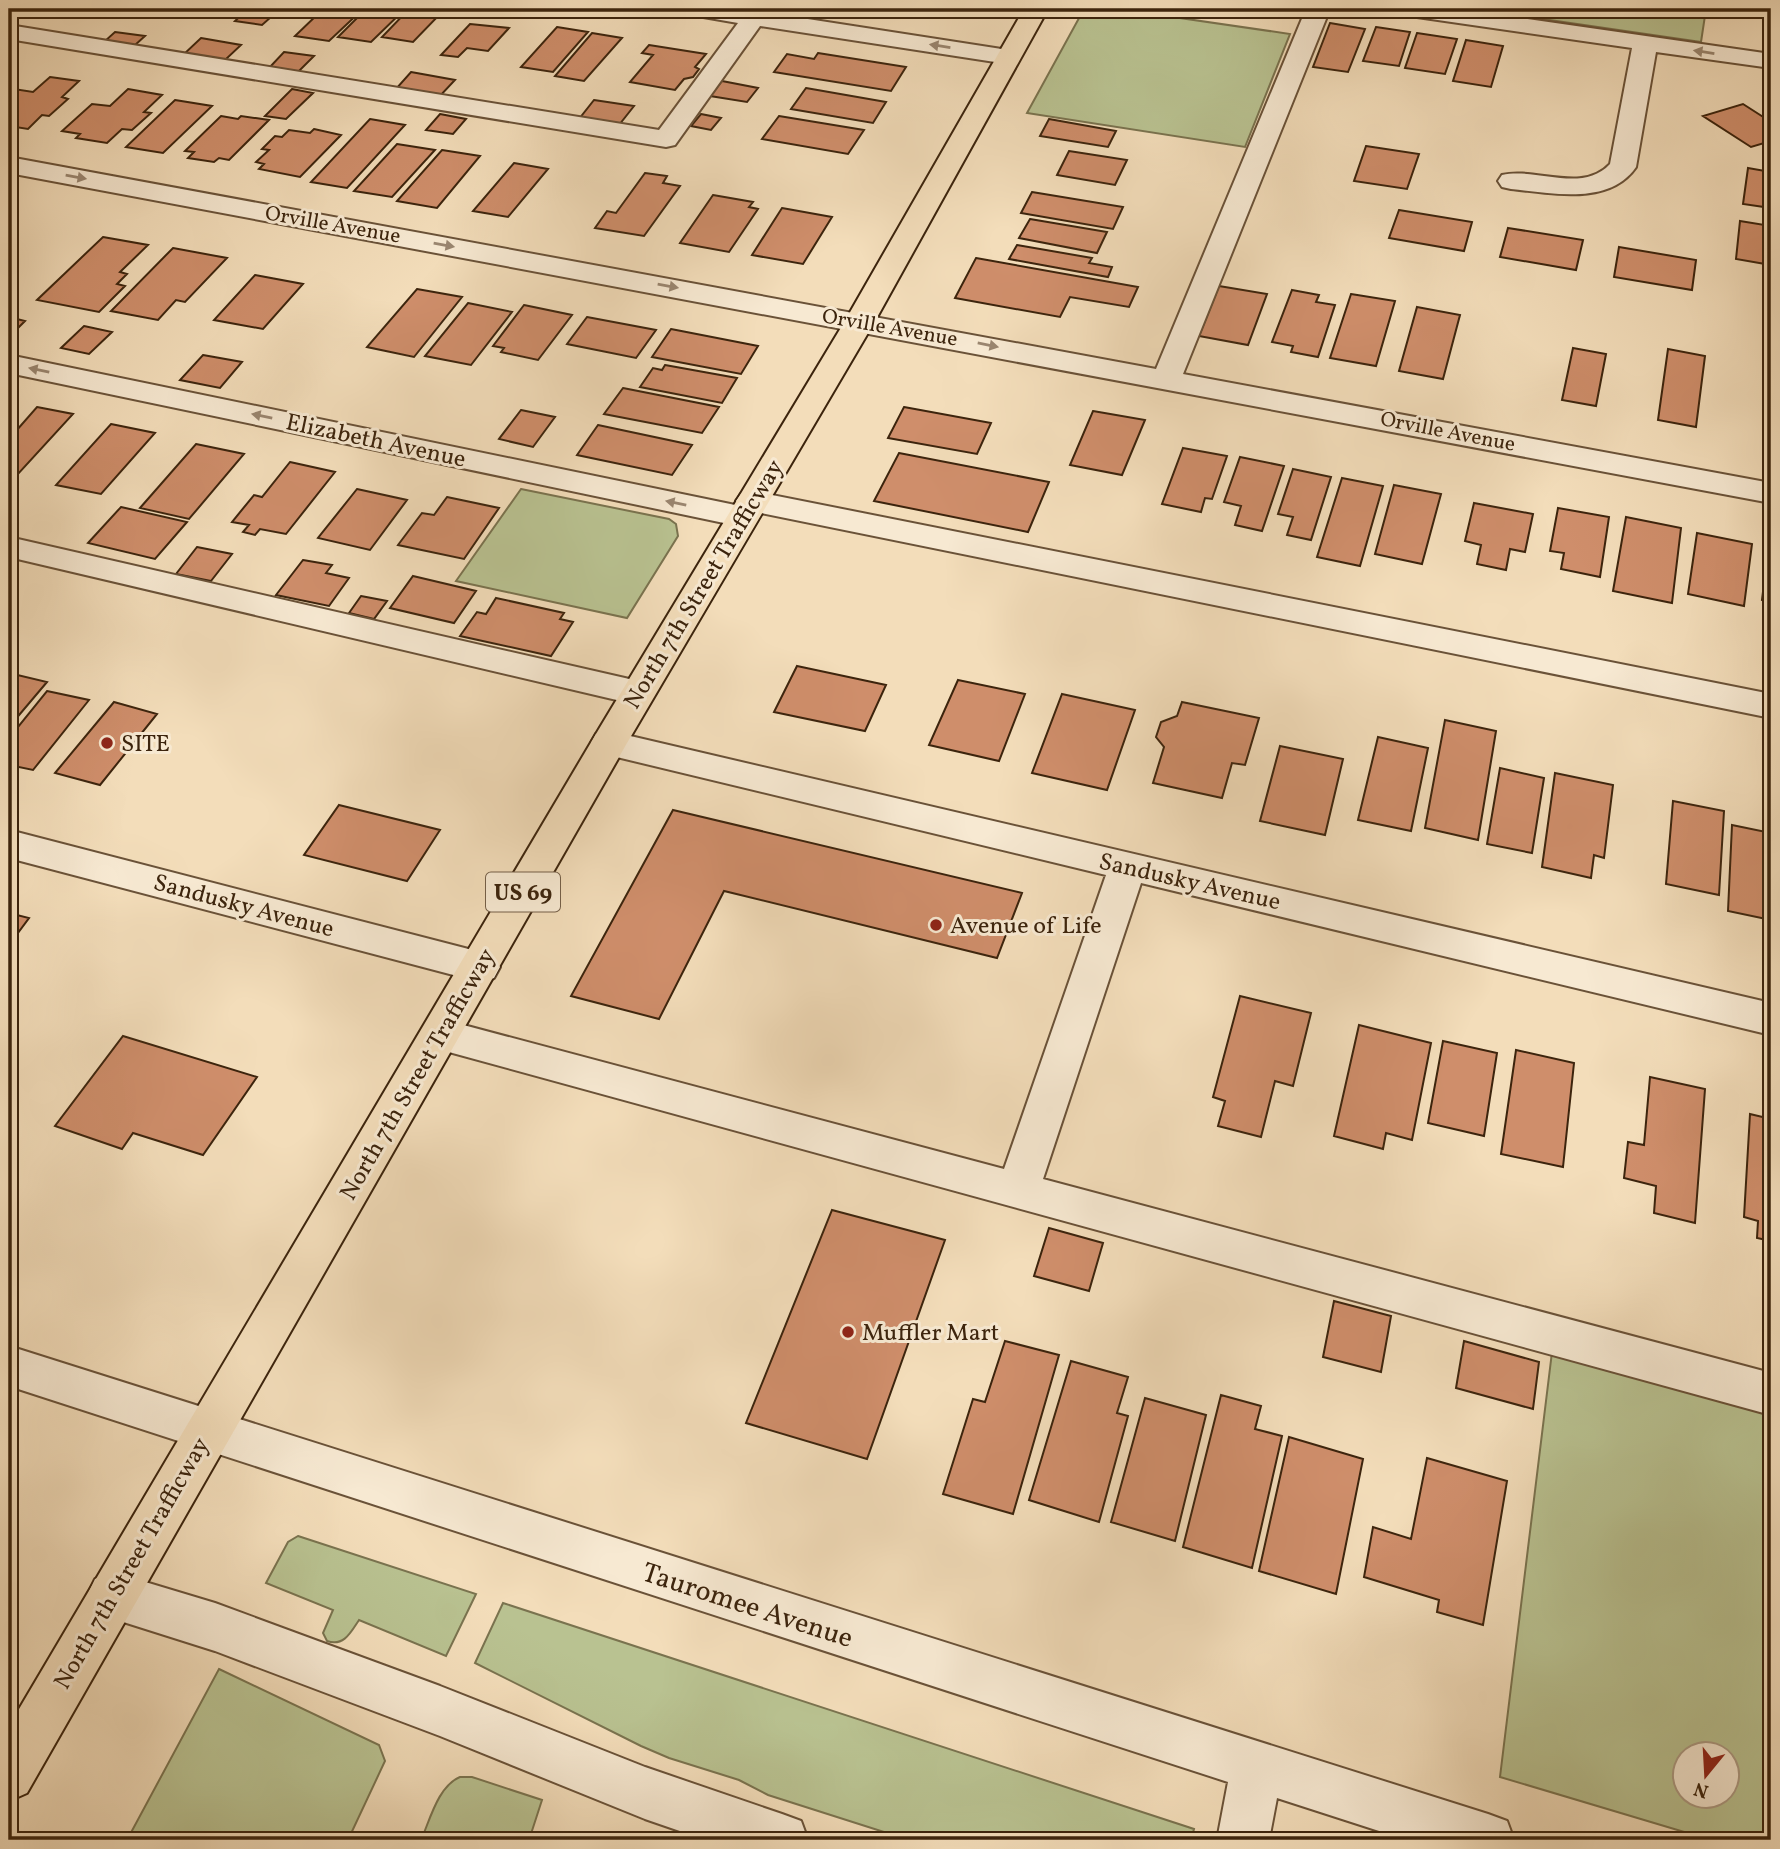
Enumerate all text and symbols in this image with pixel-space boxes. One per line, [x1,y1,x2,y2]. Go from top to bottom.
one-way arrow [929,40,951,51]
one-way arrow [1693,46,1715,57]
one-way arrow [65,172,87,183]
street label: Orville Avenue [263,199,403,252]
one-way arrow [433,240,455,251]
one-way arrow [657,281,679,292]
street label: Orville Avenue [820,302,960,355]
one-way arrow [977,340,999,351]
one-way arrow [28,364,50,375]
street label: Orville Avenue [1378,405,1518,460]
street label: Elizabeth Avenue [282,406,469,478]
one-way arrow [251,411,273,422]
street label: North 7th Street Trafficway [617,454,793,716]
one-way arrow [665,497,687,508]
place label: SITE [121,728,170,762]
marker: SITE [99,735,115,751]
street label: Sandusky Avenue [1095,846,1284,920]
street label: Sandusky Avenue [149,867,337,947]
road number: US 69 [486,872,560,912]
place label: Avenue of Life [950,910,1102,944]
marker: Avenue of Life [928,917,944,933]
street label: North 7th Street Trafficway [333,943,505,1207]
place label: Muffler Mart [862,1317,999,1351]
marker: Muffler Mart [840,1324,856,1340]
street label: North 7th Street Trafficway [47,1432,219,1696]
street label: Tauromee Avenue [637,1554,858,1659]
north arrow [1672,1741,1742,1811]
text: N [1691,1775,1712,1804]

